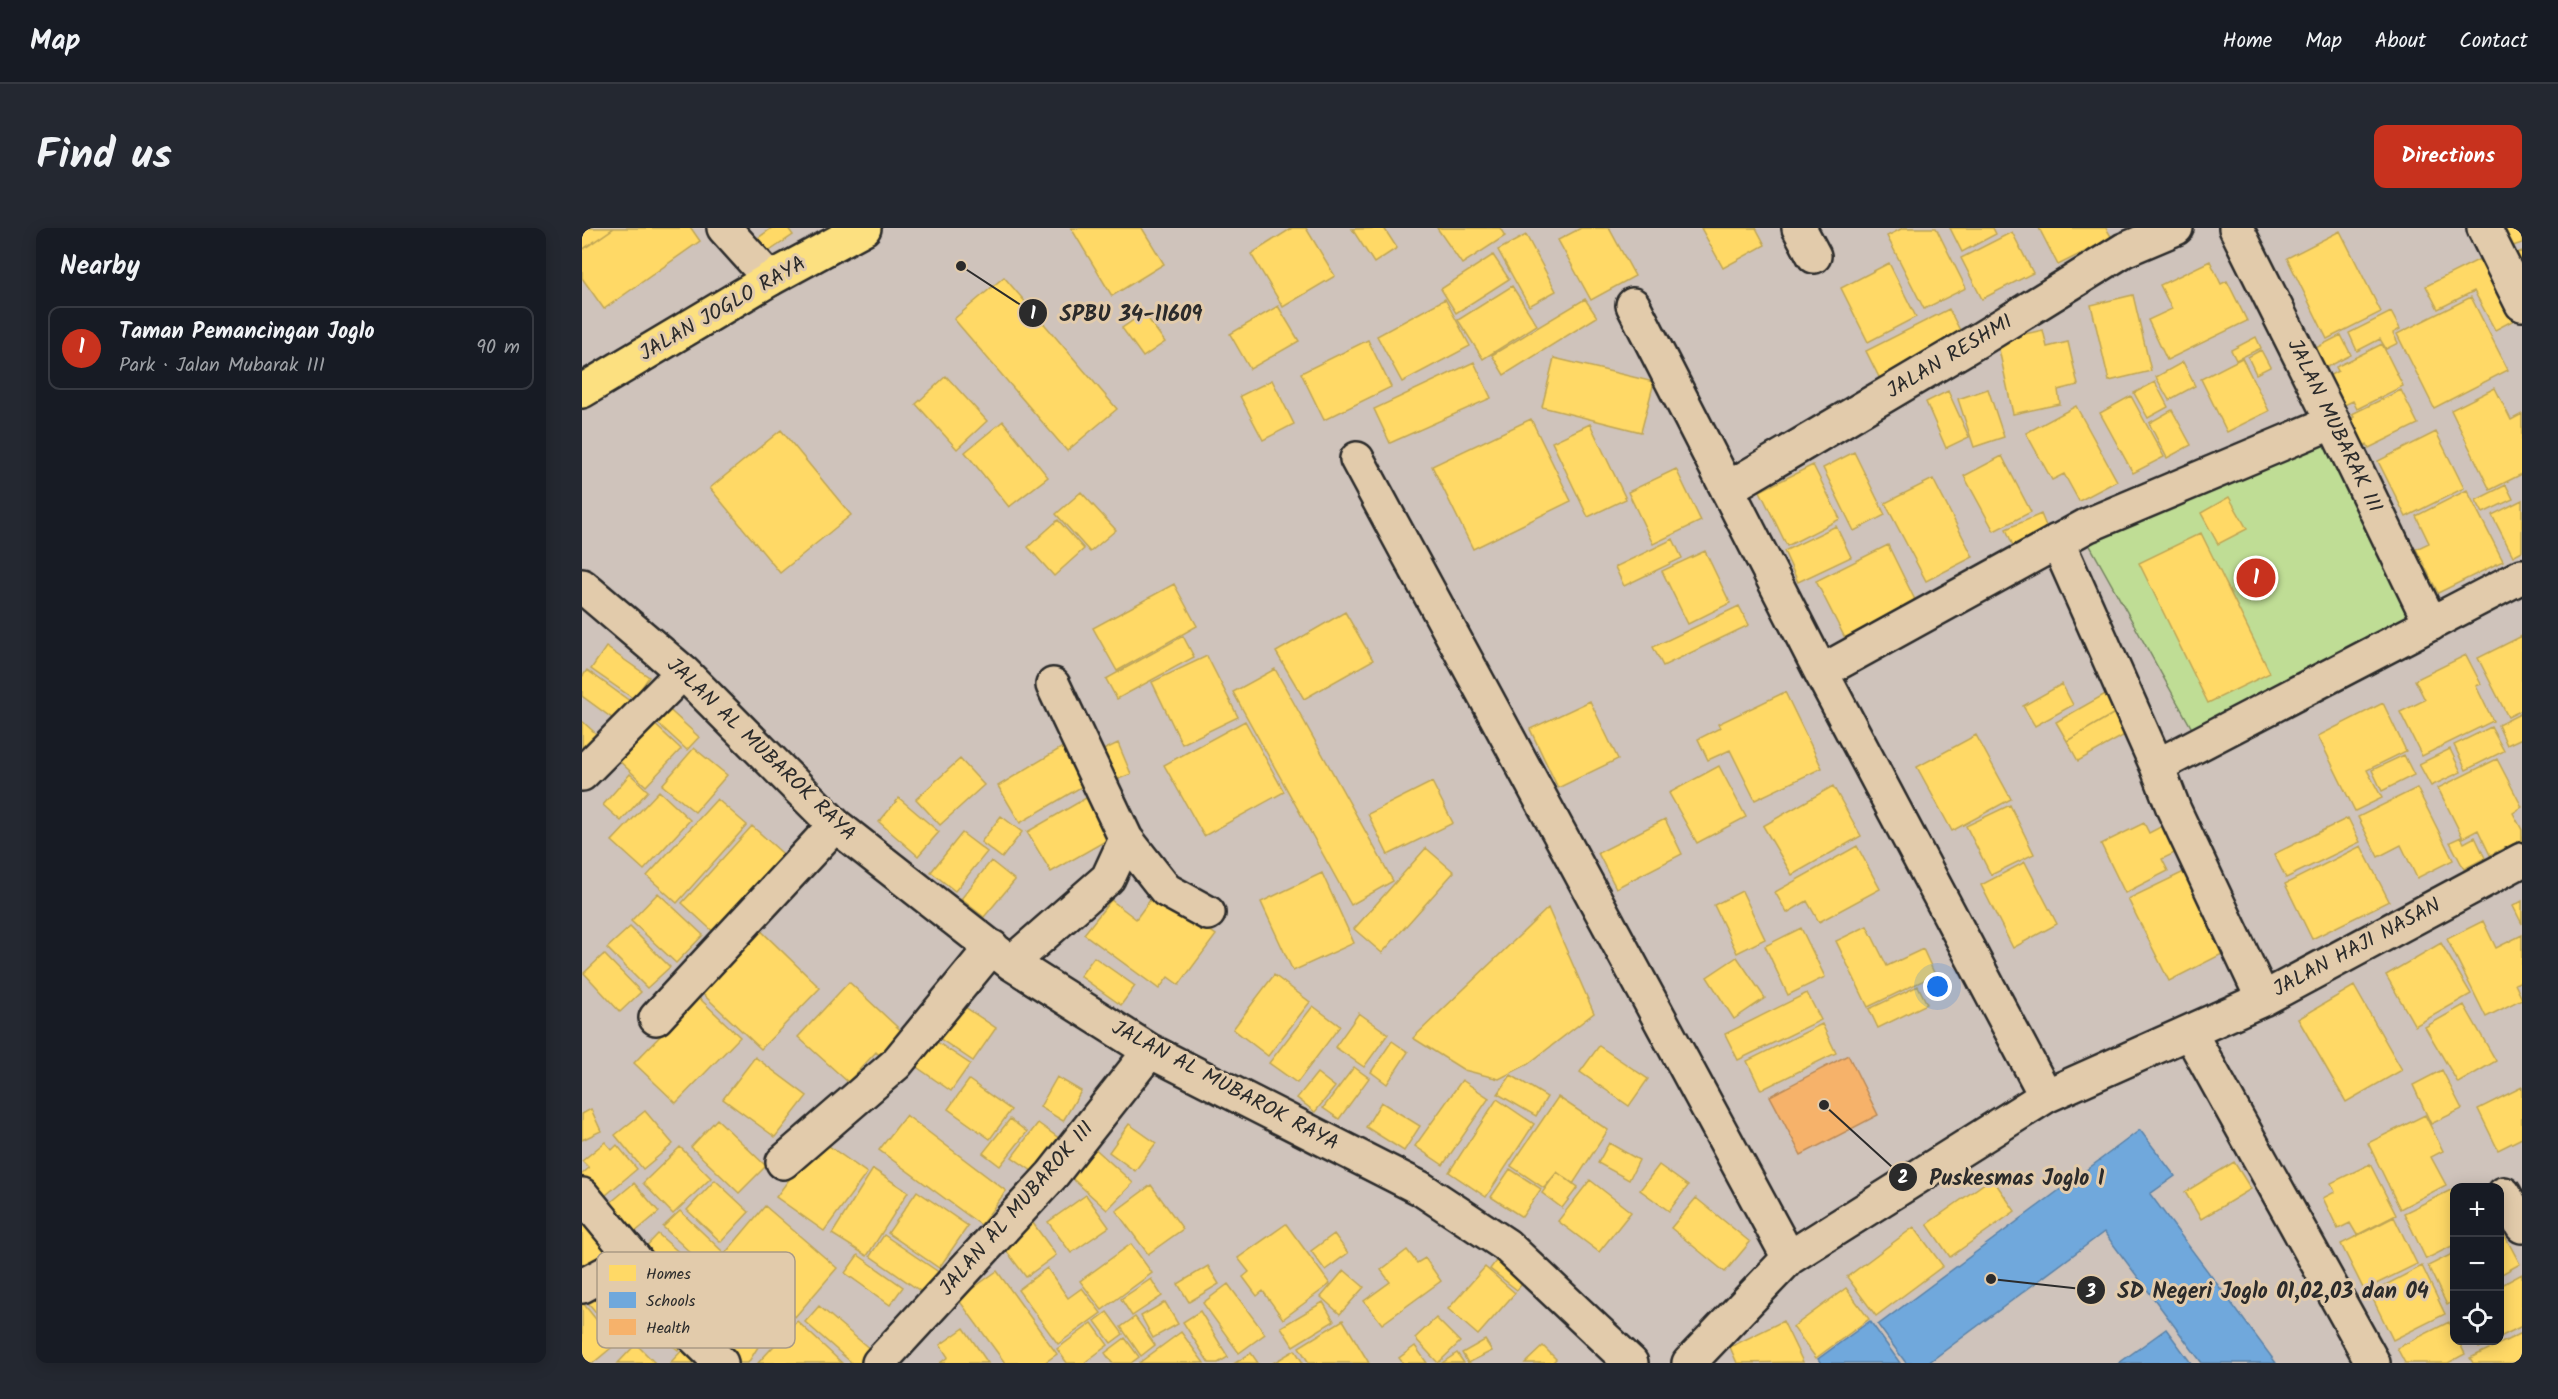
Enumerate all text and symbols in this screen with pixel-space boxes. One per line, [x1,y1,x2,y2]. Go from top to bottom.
text: Map [30,19,81,64]
text: Home [2223,25,2272,58]
text: Map [2305,25,2342,58]
text: About [2375,25,2426,58]
text: Contact [2459,25,2528,58]
text: Find us [36,123,172,190]
button: Directions [2374,125,2522,188]
text: Nearby [60,246,140,288]
street label: JALAN JOGLO RAYA [633,248,813,370]
callout: SPBU 34-11609 [1018,293,1215,333]
text: SPBU 34-11609 [1060,298,1202,333]
text: 1 [1030,300,1036,329]
street label: JALAN RESHMI [1881,306,2019,408]
text: Taman Pemancingan Joglo [119,315,375,350]
text: 1 [78,332,85,364]
text: 90 m [476,332,520,364]
street label: JALAN MUBARAK III [2277,333,2391,519]
text: Park · Jalan Mubarak III [119,350,325,382]
pin: 1 [2236,556,2276,600]
street label: JALAN AL MUBAROK RAYA [658,650,864,850]
street label: JALAN HAJI NASAN [2267,890,2447,1006]
your location [1923,972,1952,1001]
street label: JALAN AL MUBAROK RAYA [1105,1012,1345,1160]
street label: JALAN AL MUBAROK III [931,1114,1103,1304]
callout: Puskesmas Joglo I [1888,1157,2117,1197]
text: Puskesmas Joglo I [1929,1162,2105,1197]
text: 2 [1898,1164,1908,1193]
map controls [2450,1183,2504,1345]
button: + [2450,1183,2504,1237]
button: − [2450,1237,2504,1291]
legend [597,1252,795,1348]
text: Homes [646,1262,691,1287]
callout: SD Negeri Joglo 01,02,03 dan 04 [2076,1270,2441,1310]
text: SD Negeri Joglo 01,02,03 dan 04 [2117,1275,2429,1310]
text: 3 [2085,1278,2096,1307]
text: Schools [646,1289,696,1314]
button: locate [2450,1291,2504,1345]
text: Health [646,1316,690,1341]

